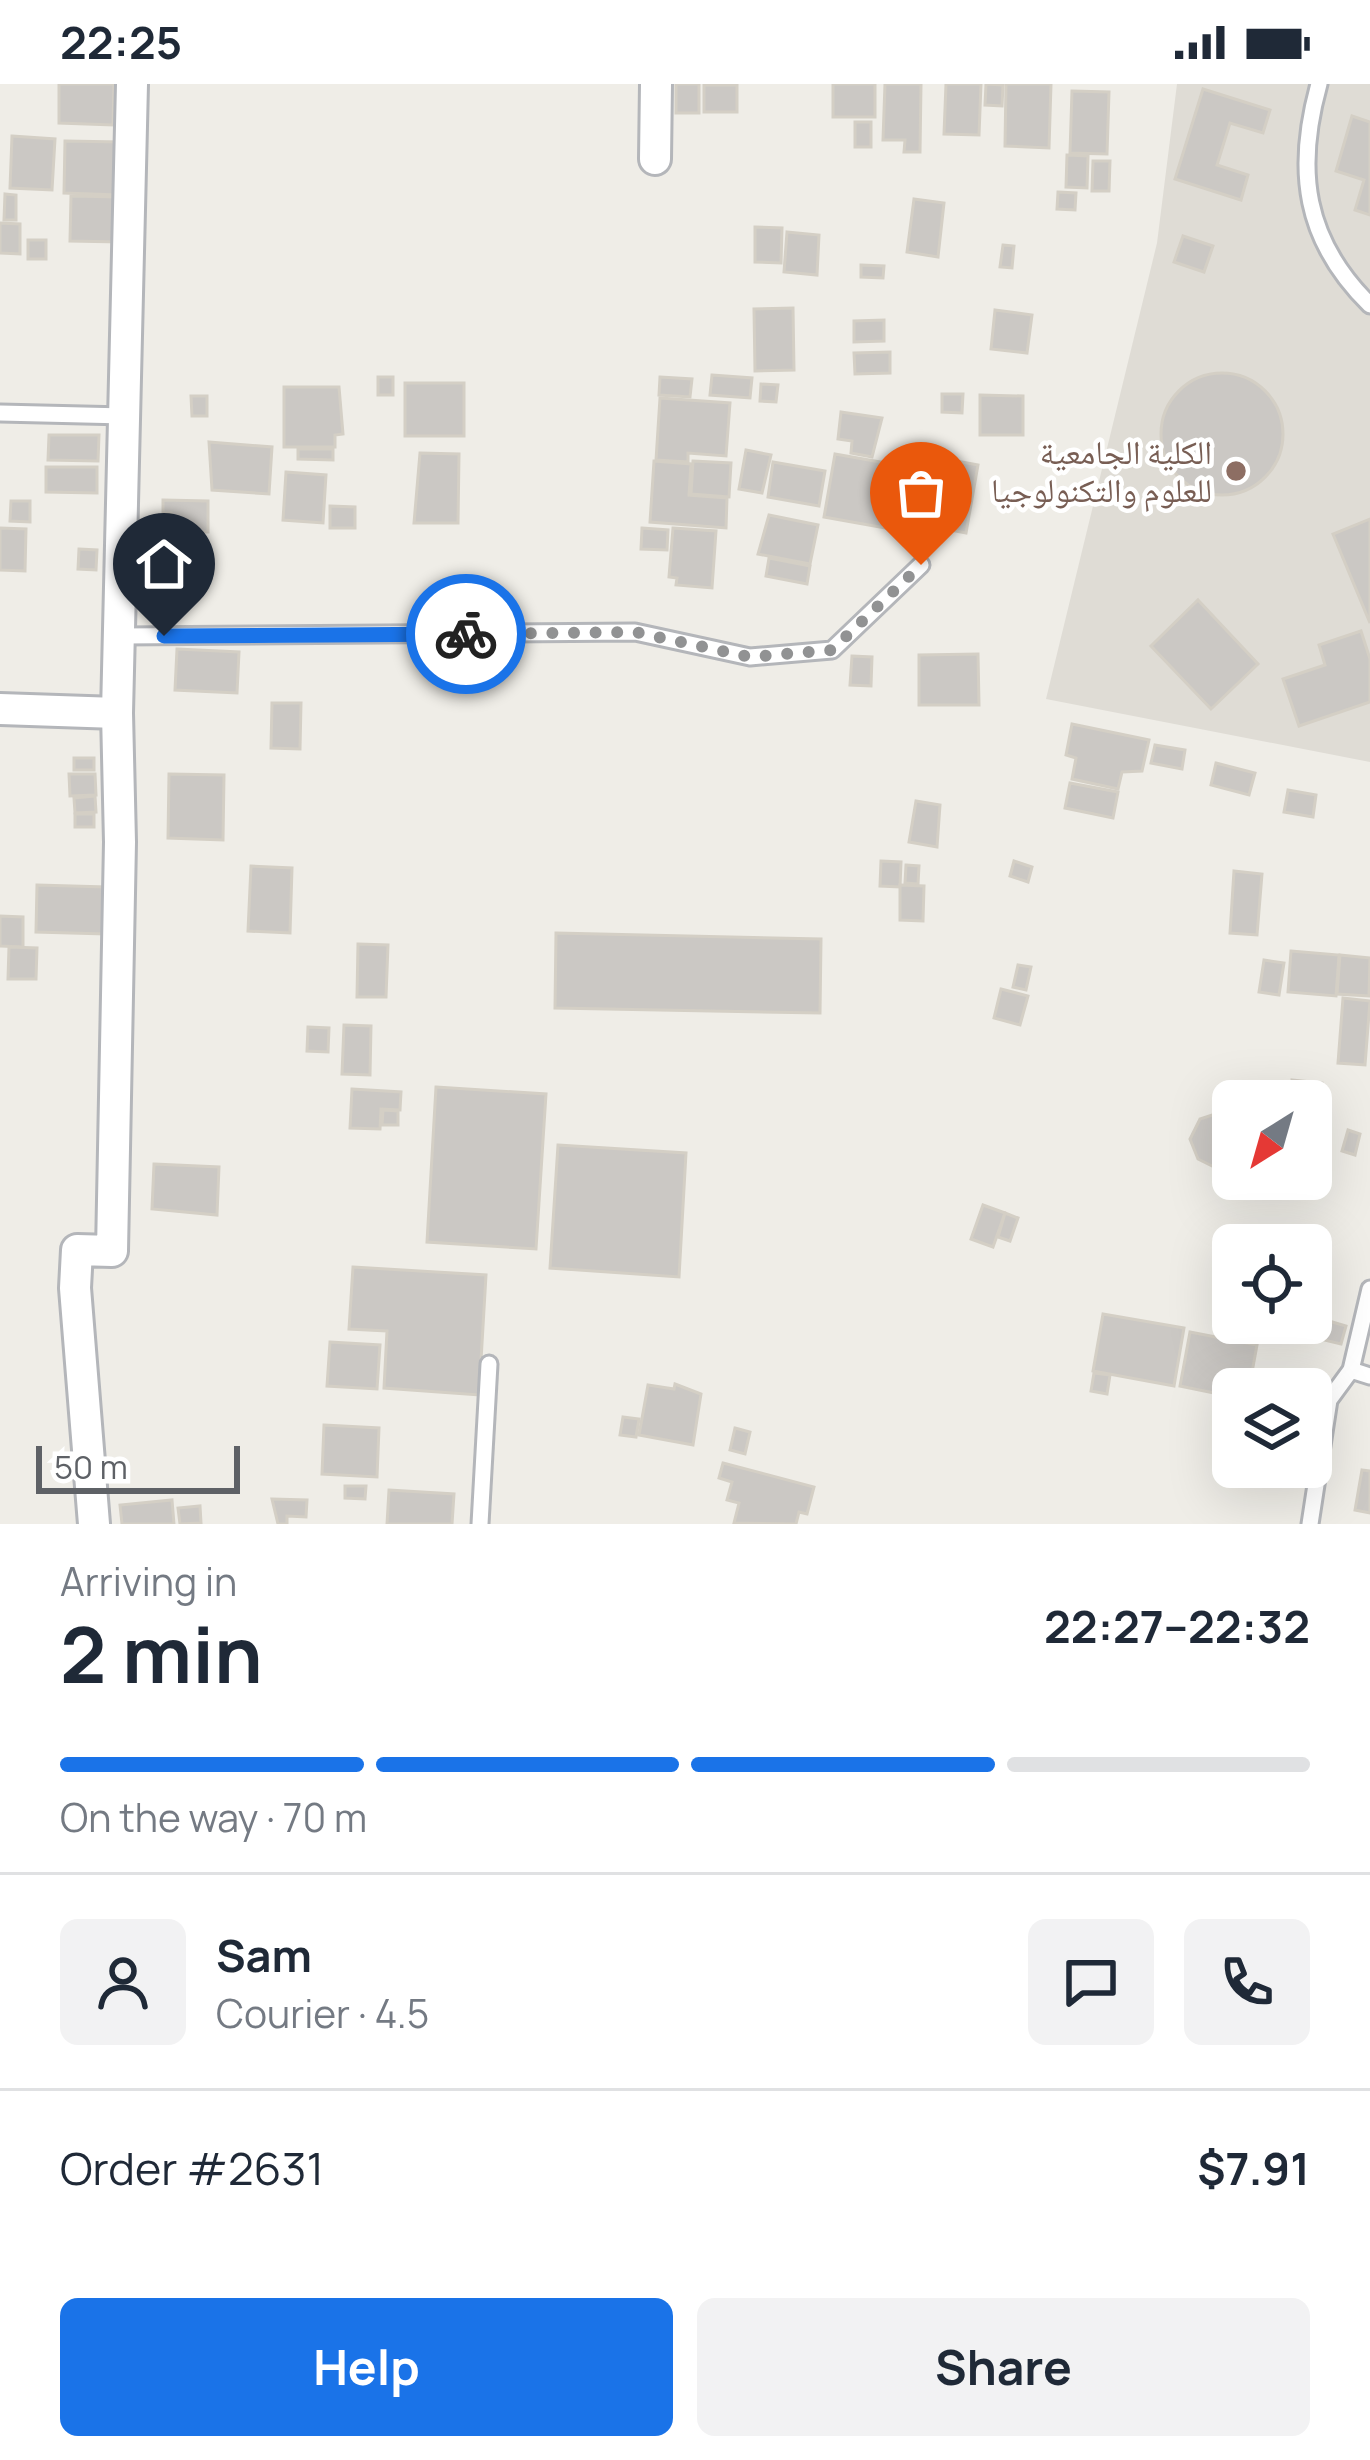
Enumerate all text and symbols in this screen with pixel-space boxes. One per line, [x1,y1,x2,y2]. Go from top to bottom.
text: 22:25 [60,11,182,73]
place label: الكلية الجامعية للعلوم والتكنولوجيا [991,429,1212,512]
pin [870,442,972,565]
marker: الكلية الجامعية للعلوم والتكنولوجيا [1223,458,1249,484]
icon: bag [888,460,954,526]
pin [113,513,215,636]
icon: home [131,531,197,597]
courier [406,574,526,694]
icon: bike [433,601,499,667]
north arrow [1212,1080,1332,1200]
map controls [1212,1080,1332,1488]
button: locate [1212,1224,1332,1344]
button: layers [1212,1368,1332,1488]
scale bar [36,1440,240,1493]
text: 50 m [54,1444,128,1489]
text: Arriving in [60,1554,237,1608]
text: 22:27–22:32 [1044,1595,1310,1657]
text: 2 min [60,1600,263,1706]
text: On the way · 70 m [60,1790,367,1844]
button: person [60,1919,186,2045]
button: chat [1028,1919,1154,2045]
button: phone [1184,1919,1310,2045]
text: Sam [216,1924,312,1986]
text: Courier · 4.5 [216,1986,429,2040]
text: Order #2631 [60,2137,324,2199]
text: $7.91 [1197,2137,1310,2199]
button: Help [60,2298,673,2436]
button: Share [697,2298,1310,2436]

